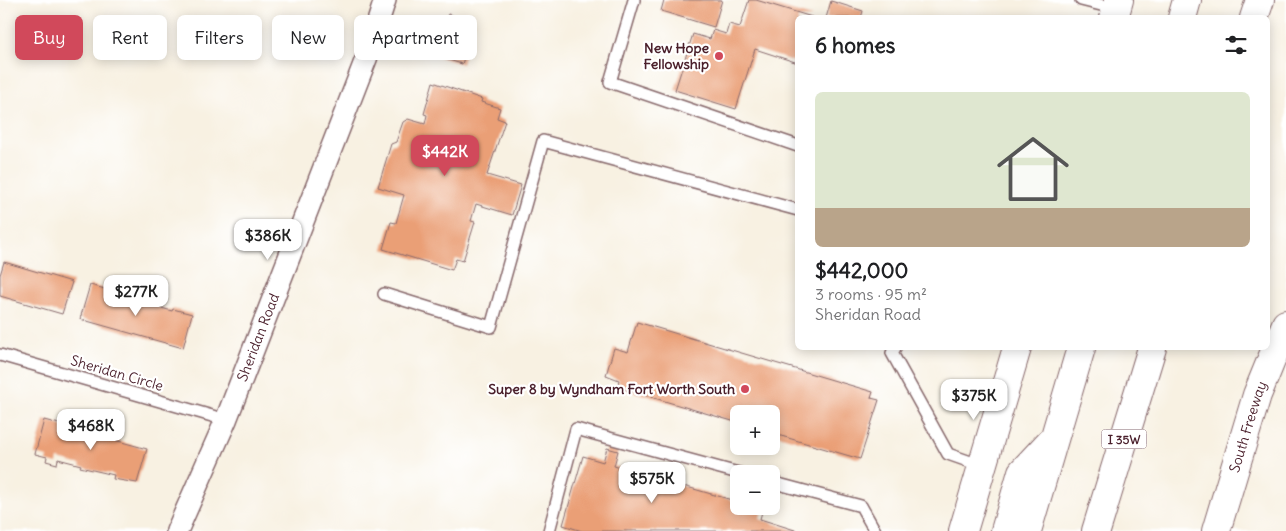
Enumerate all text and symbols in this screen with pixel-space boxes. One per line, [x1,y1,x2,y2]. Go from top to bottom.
chip: Buy [15,15,83,60]
chip: Rent [93,15,167,60]
chip: Filters [177,15,262,60]
chip: New [272,15,344,60]
chip: Apartment [354,15,477,60]
icon: filters [1222,31,1250,59]
text: 6 homes [815,32,895,59]
place label: New Hope Fellowship [644,39,709,73]
marker: New Hope Fellowship [713,50,725,62]
icon: home [988,124,1078,214]
pin: $442K [410,134,480,177]
text: $442K [422,141,468,161]
pin: $386K [233,218,303,261]
text: $386K [245,225,291,245]
text: $442,000 [815,257,908,284]
pin: $277K [101,274,171,317]
text: $277K [114,281,158,301]
text: 3 rooms · 95 m² [815,284,927,304]
street label: Sheridan Road [233,291,283,384]
text: Sheridan Road [815,304,921,324]
street label: Sheridan Circle [69,351,165,395]
pin: $375K [939,378,1009,421]
street label: South Freeway [1225,378,1271,475]
place label: Super 8 by Wyndham Fort Worth South [488,380,735,398]
marker: Super 8 by Wyndham Fort Worth South [739,383,751,395]
text: $375K [952,385,996,405]
map controls [730,405,780,515]
button: + [730,405,780,455]
pin: $468K [56,408,126,451]
text: $468K [68,415,114,435]
road number: I 35W [1102,429,1146,448]
pin: $575K [617,462,687,504]
button: − [730,465,780,515]
text: $575K [630,468,675,488]

